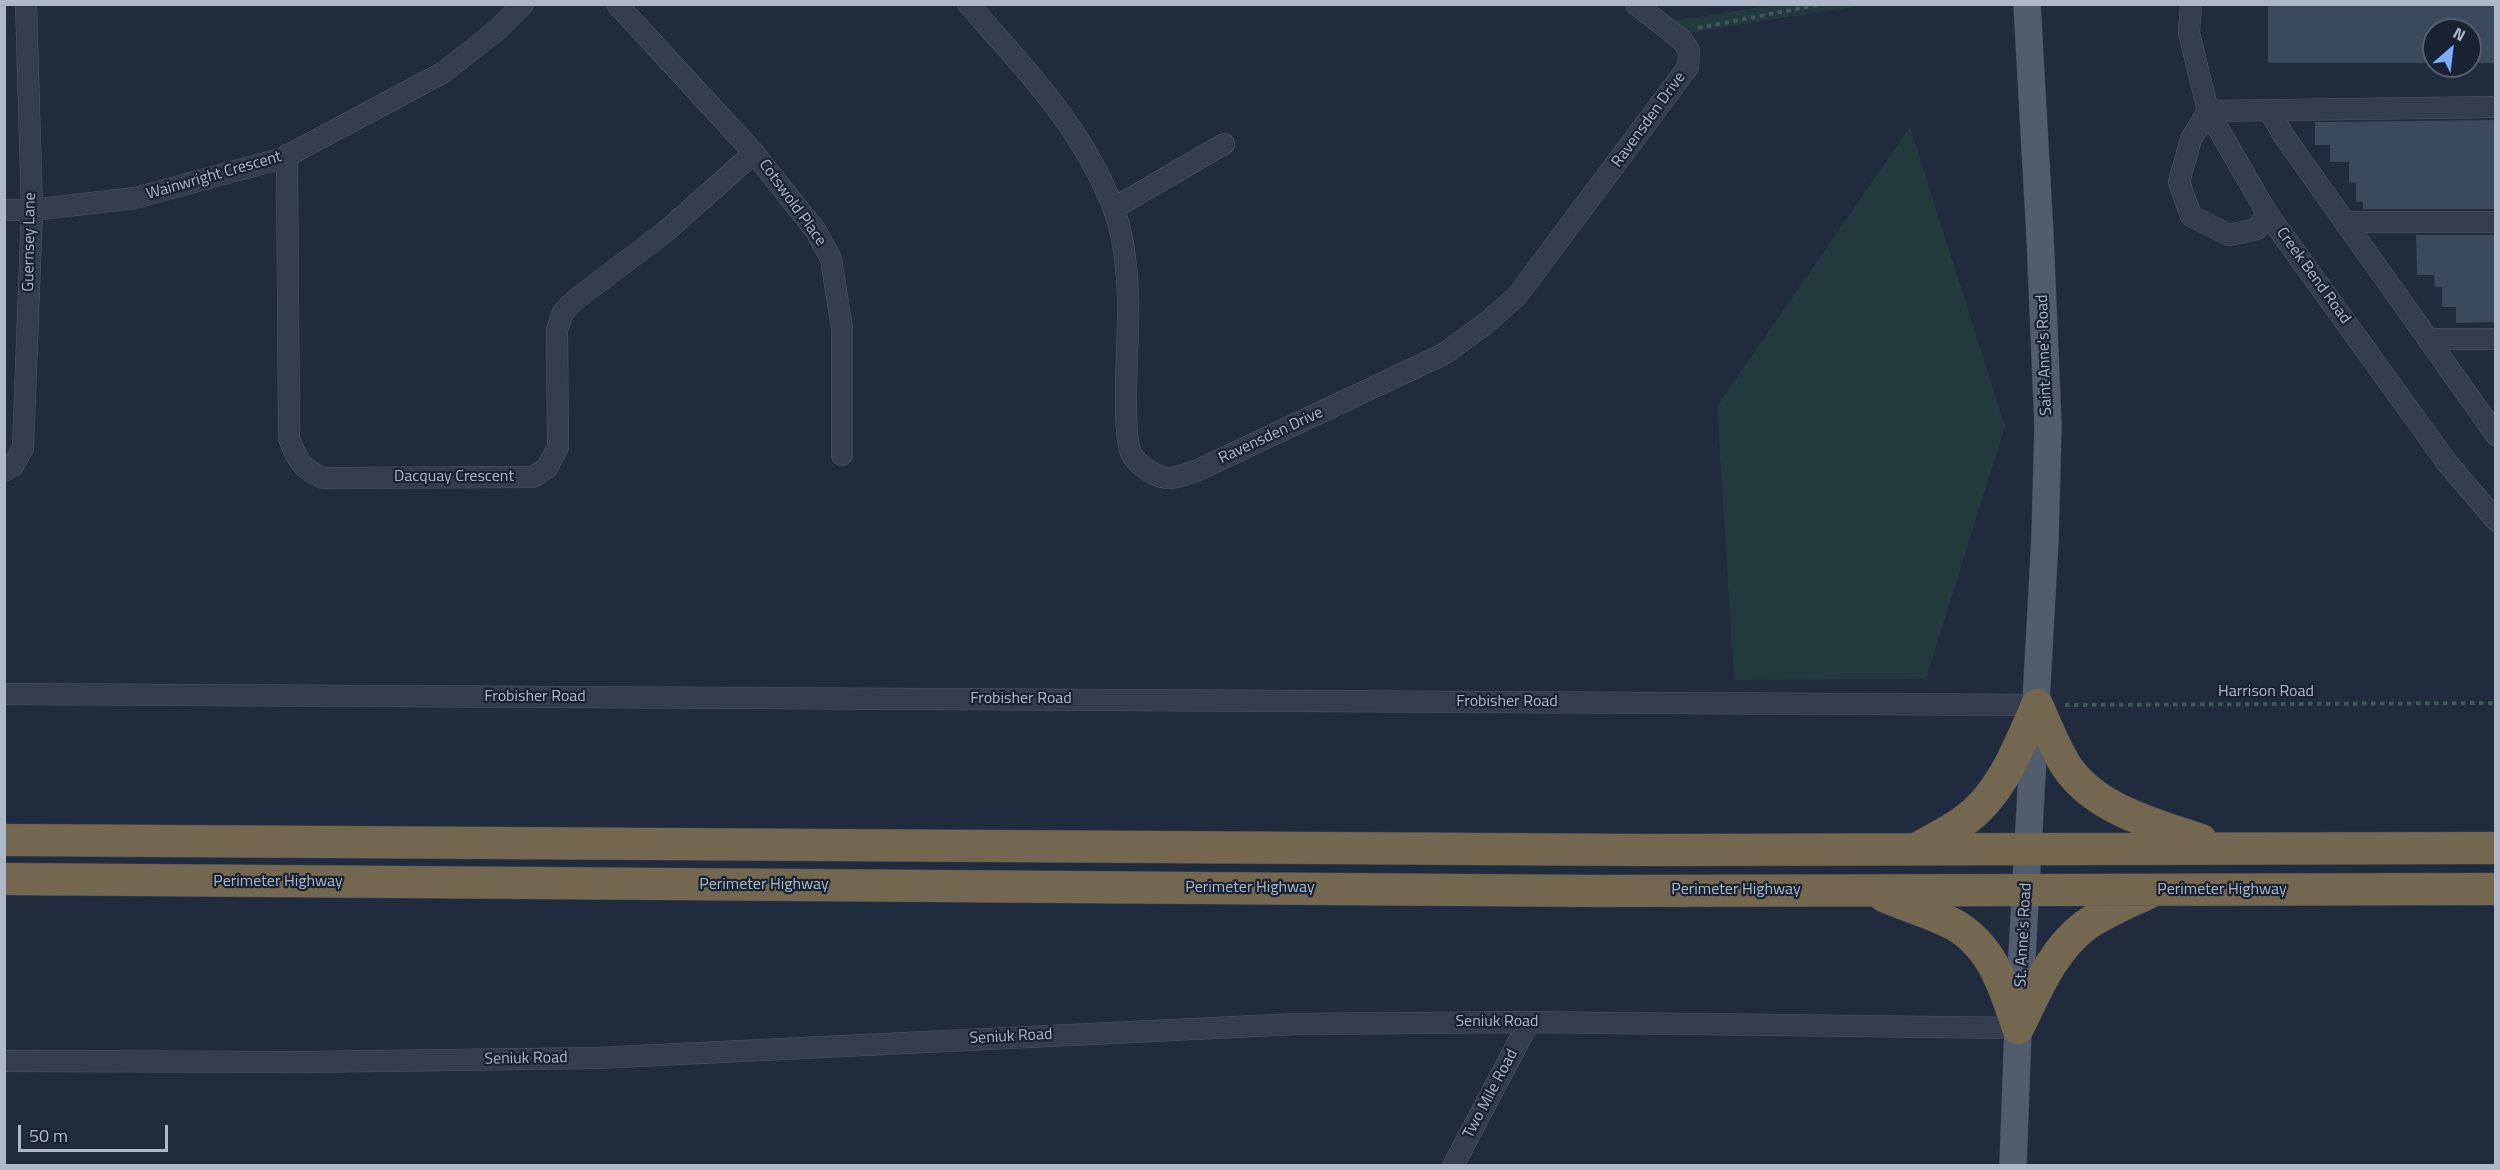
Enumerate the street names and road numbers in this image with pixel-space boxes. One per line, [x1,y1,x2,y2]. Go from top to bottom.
street label: Ravensden Drive [1608,69,1690,171]
street label: Wainwright Crescent [144,148,284,204]
street label: Cotswold Place [754,156,830,250]
street label: Guernsey Lane [20,192,40,292]
street label: Creek Bend Road [2272,224,2354,328]
street label: Saint Anne's Road [2033,294,2057,416]
street label: Ravensden Drive [1216,403,1326,469]
street label: Dacquay Crescent [394,467,514,487]
street label: Harrison Road [2218,682,2314,702]
street label: Frobisher Road [484,687,586,707]
street label: Frobisher Road [970,689,1072,709]
street label: Frobisher Road [1456,692,1558,712]
street label: Perimeter Highway [213,872,343,892]
street label: Perimeter Highway [699,875,829,895]
street label: Perimeter Highway [1185,878,1315,898]
street label: Perimeter Highway [1671,880,1801,900]
street label: Perimeter Highway [2157,880,2287,900]
street label: St. Anne's Road [2012,882,2036,988]
street label: Seniuk Road [1455,1012,1539,1032]
street label: Seniuk Road [969,1025,1053,1049]
street label: Two Mile Road [1459,1046,1523,1142]
street label: Seniuk Road [484,1049,568,1069]

